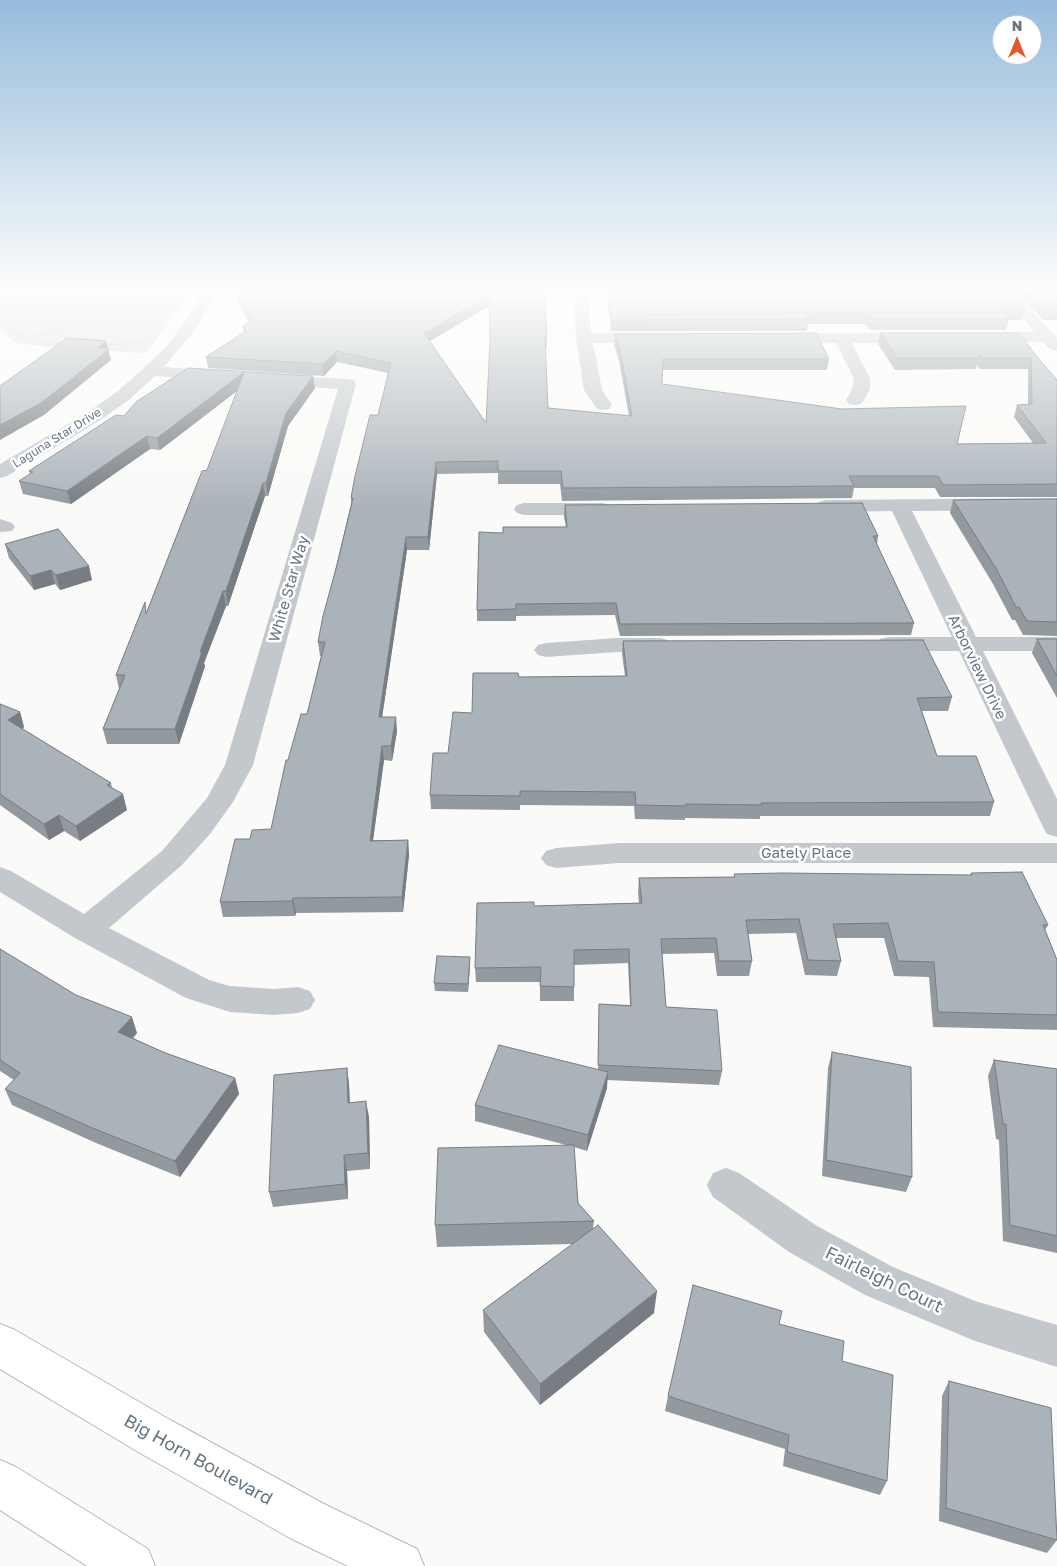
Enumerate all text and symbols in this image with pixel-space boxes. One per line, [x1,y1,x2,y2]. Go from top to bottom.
north arrow [992,15,1042,65]
text: N [1012,17,1022,34]
street label: Laguna Star Drive [10,405,104,471]
street label: White Star Way [265,534,313,644]
street label: Arborview Drive [944,612,1010,722]
street label: Gately Place [761,844,851,862]
street label: Fairleigh Court [822,1242,946,1318]
street label: Big Horn Boulevard [120,1410,276,1510]

